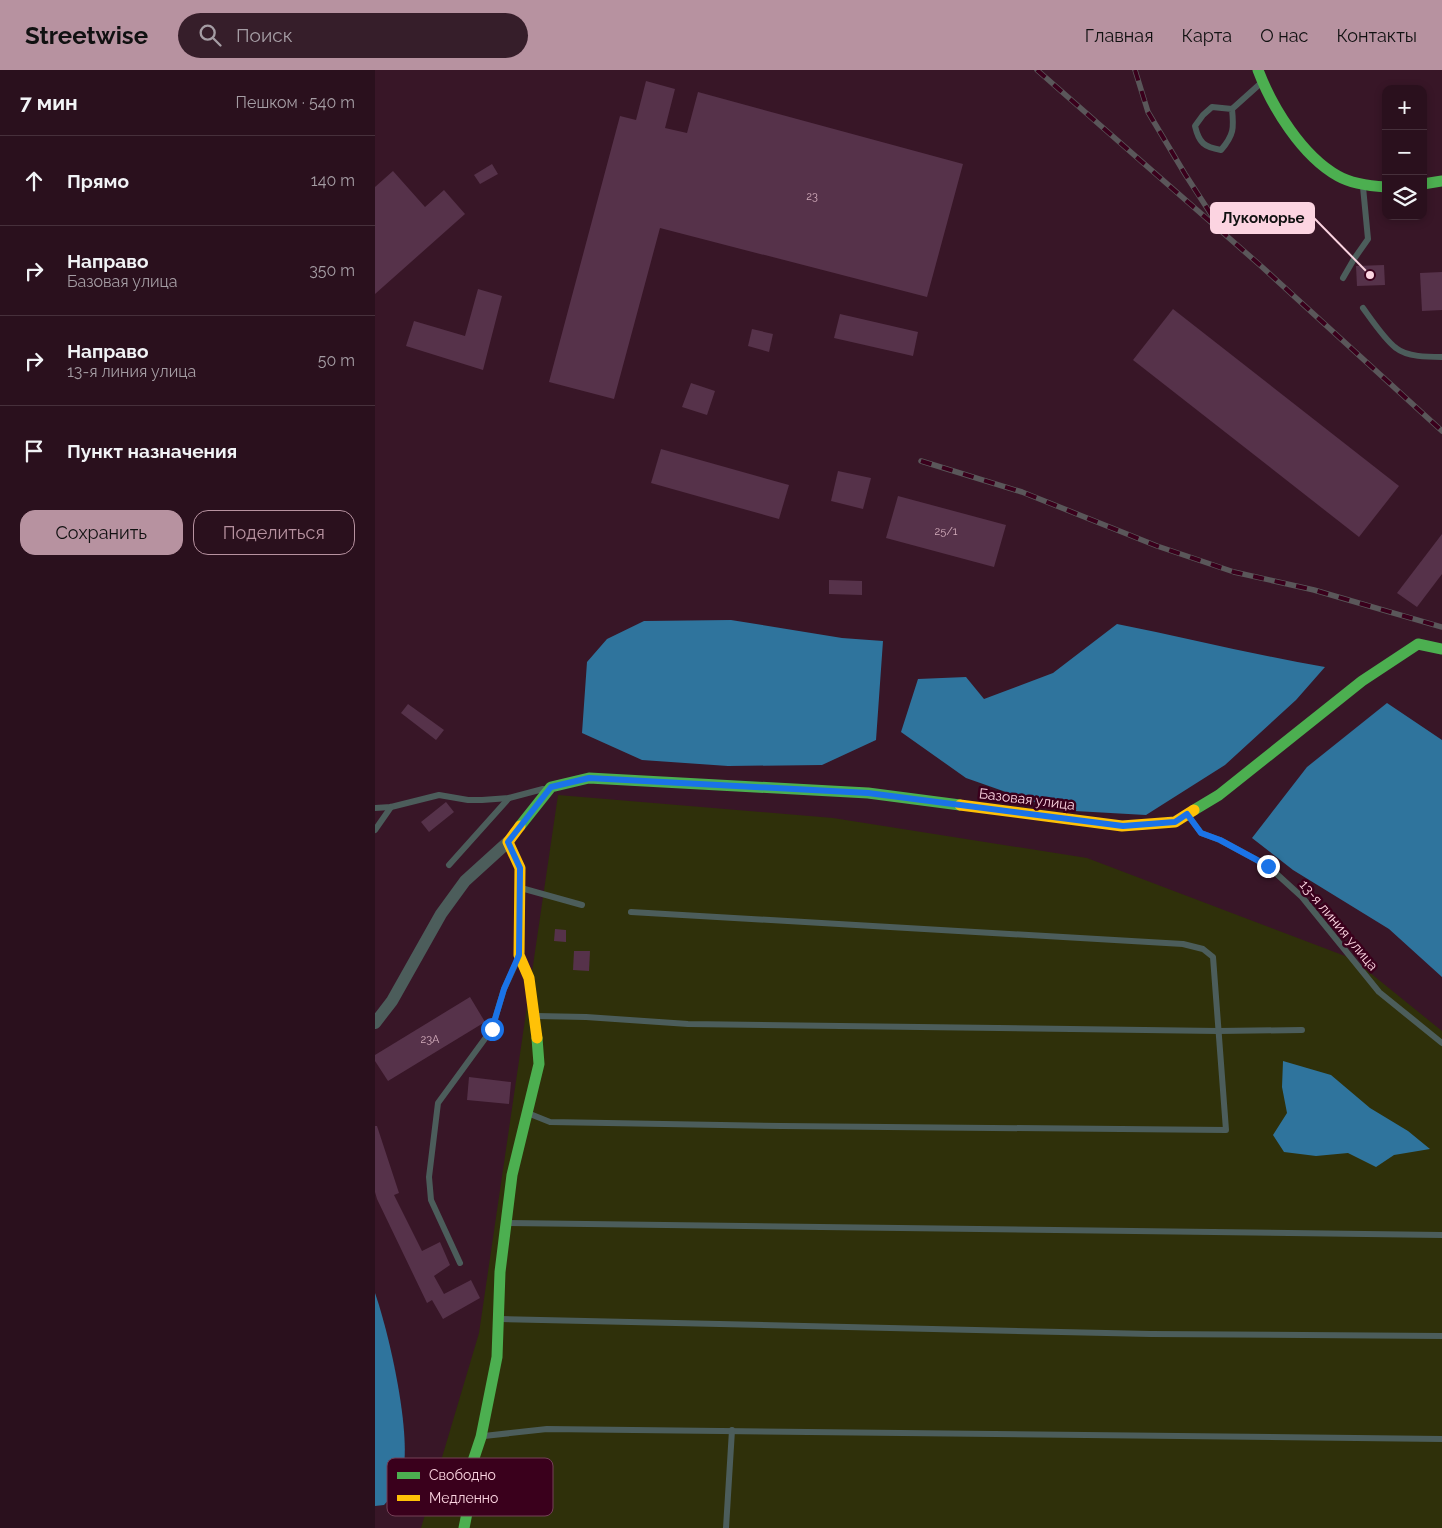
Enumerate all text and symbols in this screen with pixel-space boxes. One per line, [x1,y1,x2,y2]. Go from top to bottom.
search box [178,13,528,58]
text: Streetwise [25,21,148,50]
icon: search [196,21,224,49]
text: Поиск [236,24,293,46]
text: Главная [1085,25,1153,46]
text: Карта [1181,25,1232,46]
text: О нас [1260,25,1308,46]
text: Контакты [1336,25,1417,46]
map controls [1382,85,1427,220]
button: + [1382,85,1427,130]
text: 7 мин [20,90,78,115]
text: Пешком · 540 m [236,93,355,112]
button: − [1382,130,1427,175]
icon: ahead [20,167,48,195]
text: Прямо [67,170,129,192]
text: 140 m [311,171,355,190]
button: layers [1382,175,1427,220]
house number: 23 [806,190,818,203]
callout: Лукоморье [1211,203,1314,233]
text: Лукоморье [1221,209,1305,227]
text: Направо [67,250,148,272]
icon: right [20,257,48,285]
text: 350 m [309,261,355,280]
text: Базовая улица [67,272,178,291]
text: Направо [67,340,148,362]
icon: right [20,347,48,375]
text: 50 m [318,351,355,370]
text: 13-я линия улица [67,362,196,381]
icon: arrive [20,437,48,465]
text: Пункт назначения [67,440,237,462]
button: Сохранить [20,510,183,555]
button: Поделиться [193,510,355,555]
house number: 25/1 [935,525,958,538]
street label: Базовая улица [978,785,1076,813]
route end [1257,855,1280,878]
street label: 13-я линия улица [1297,877,1381,973]
route start [481,1018,504,1041]
house number: 23А [420,1033,440,1046]
legend [387,1458,553,1516]
text: Свободно [429,1467,496,1483]
text: Медленно [429,1490,498,1506]

